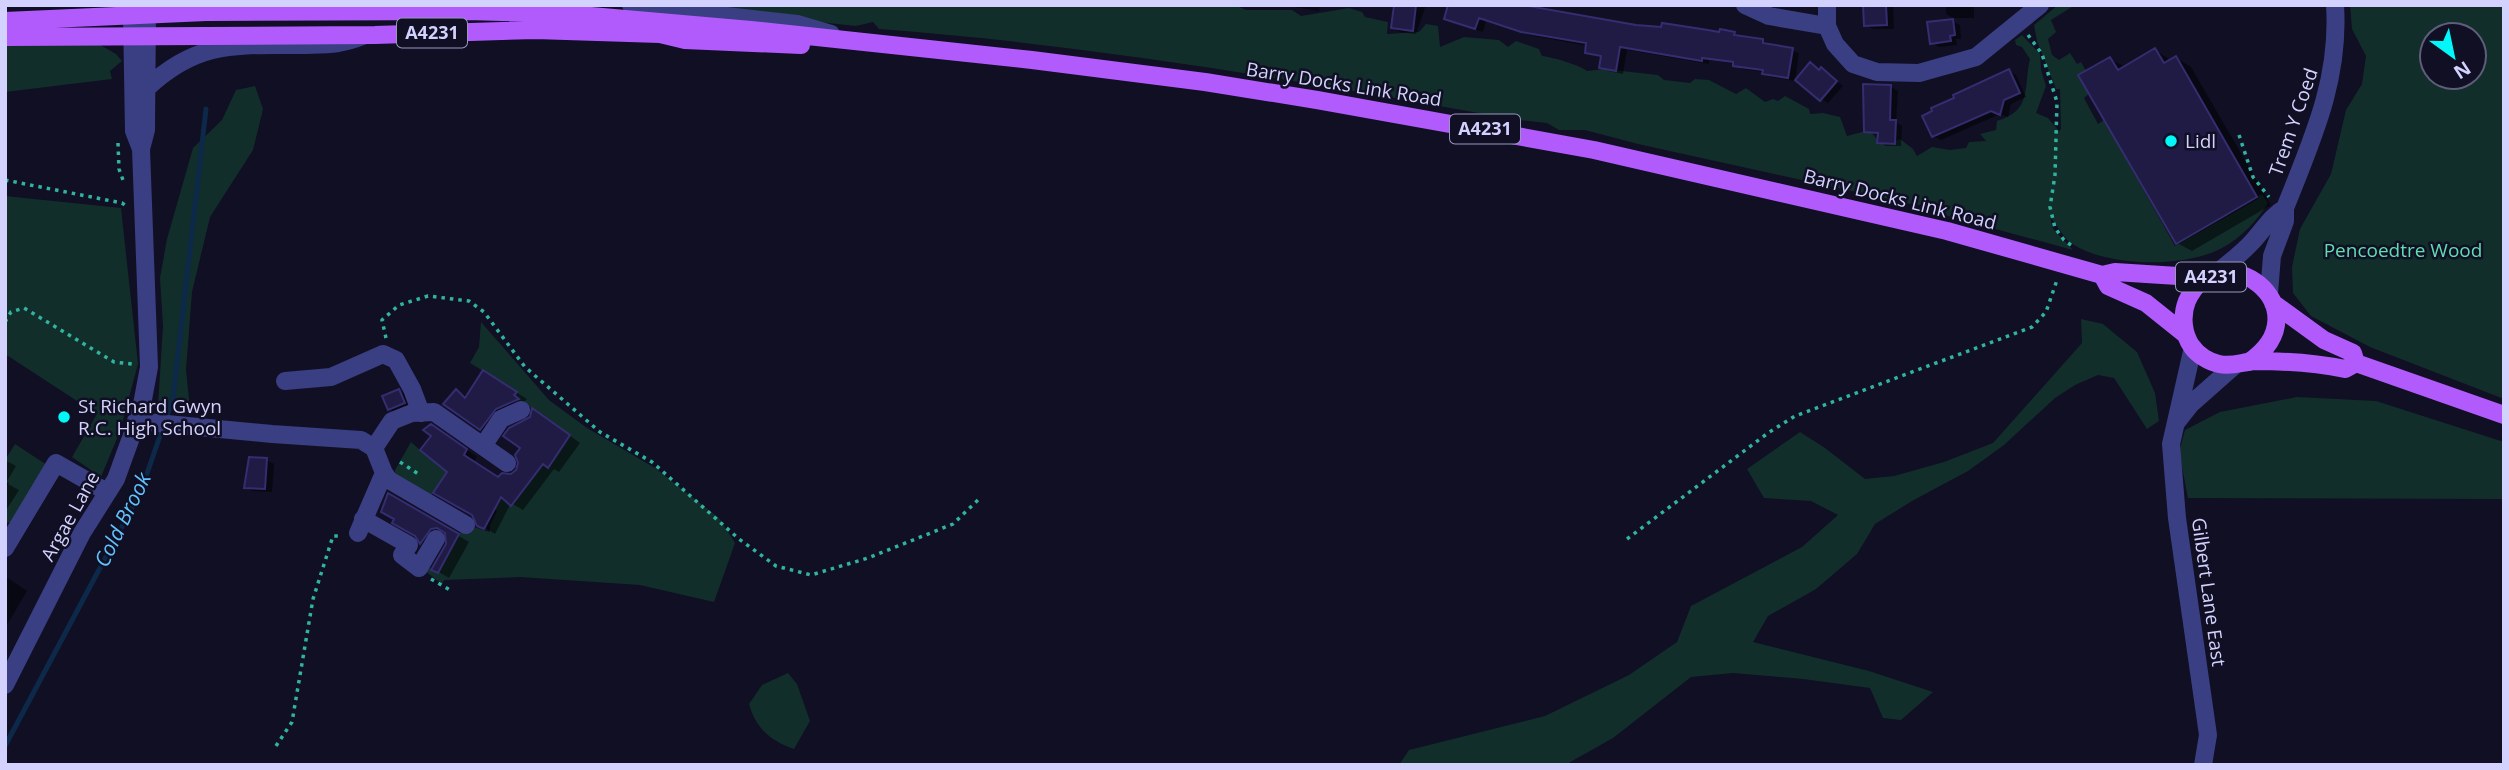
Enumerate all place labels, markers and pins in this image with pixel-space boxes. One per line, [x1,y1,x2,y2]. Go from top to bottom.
place label: Lidl [2185,128,2216,154]
marker: Lidl [2163,133,2179,149]
place label: St Richard Gwyn R.C. High School [78,393,222,441]
marker: St Richard Gwyn R.C. High School [56,409,72,425]

